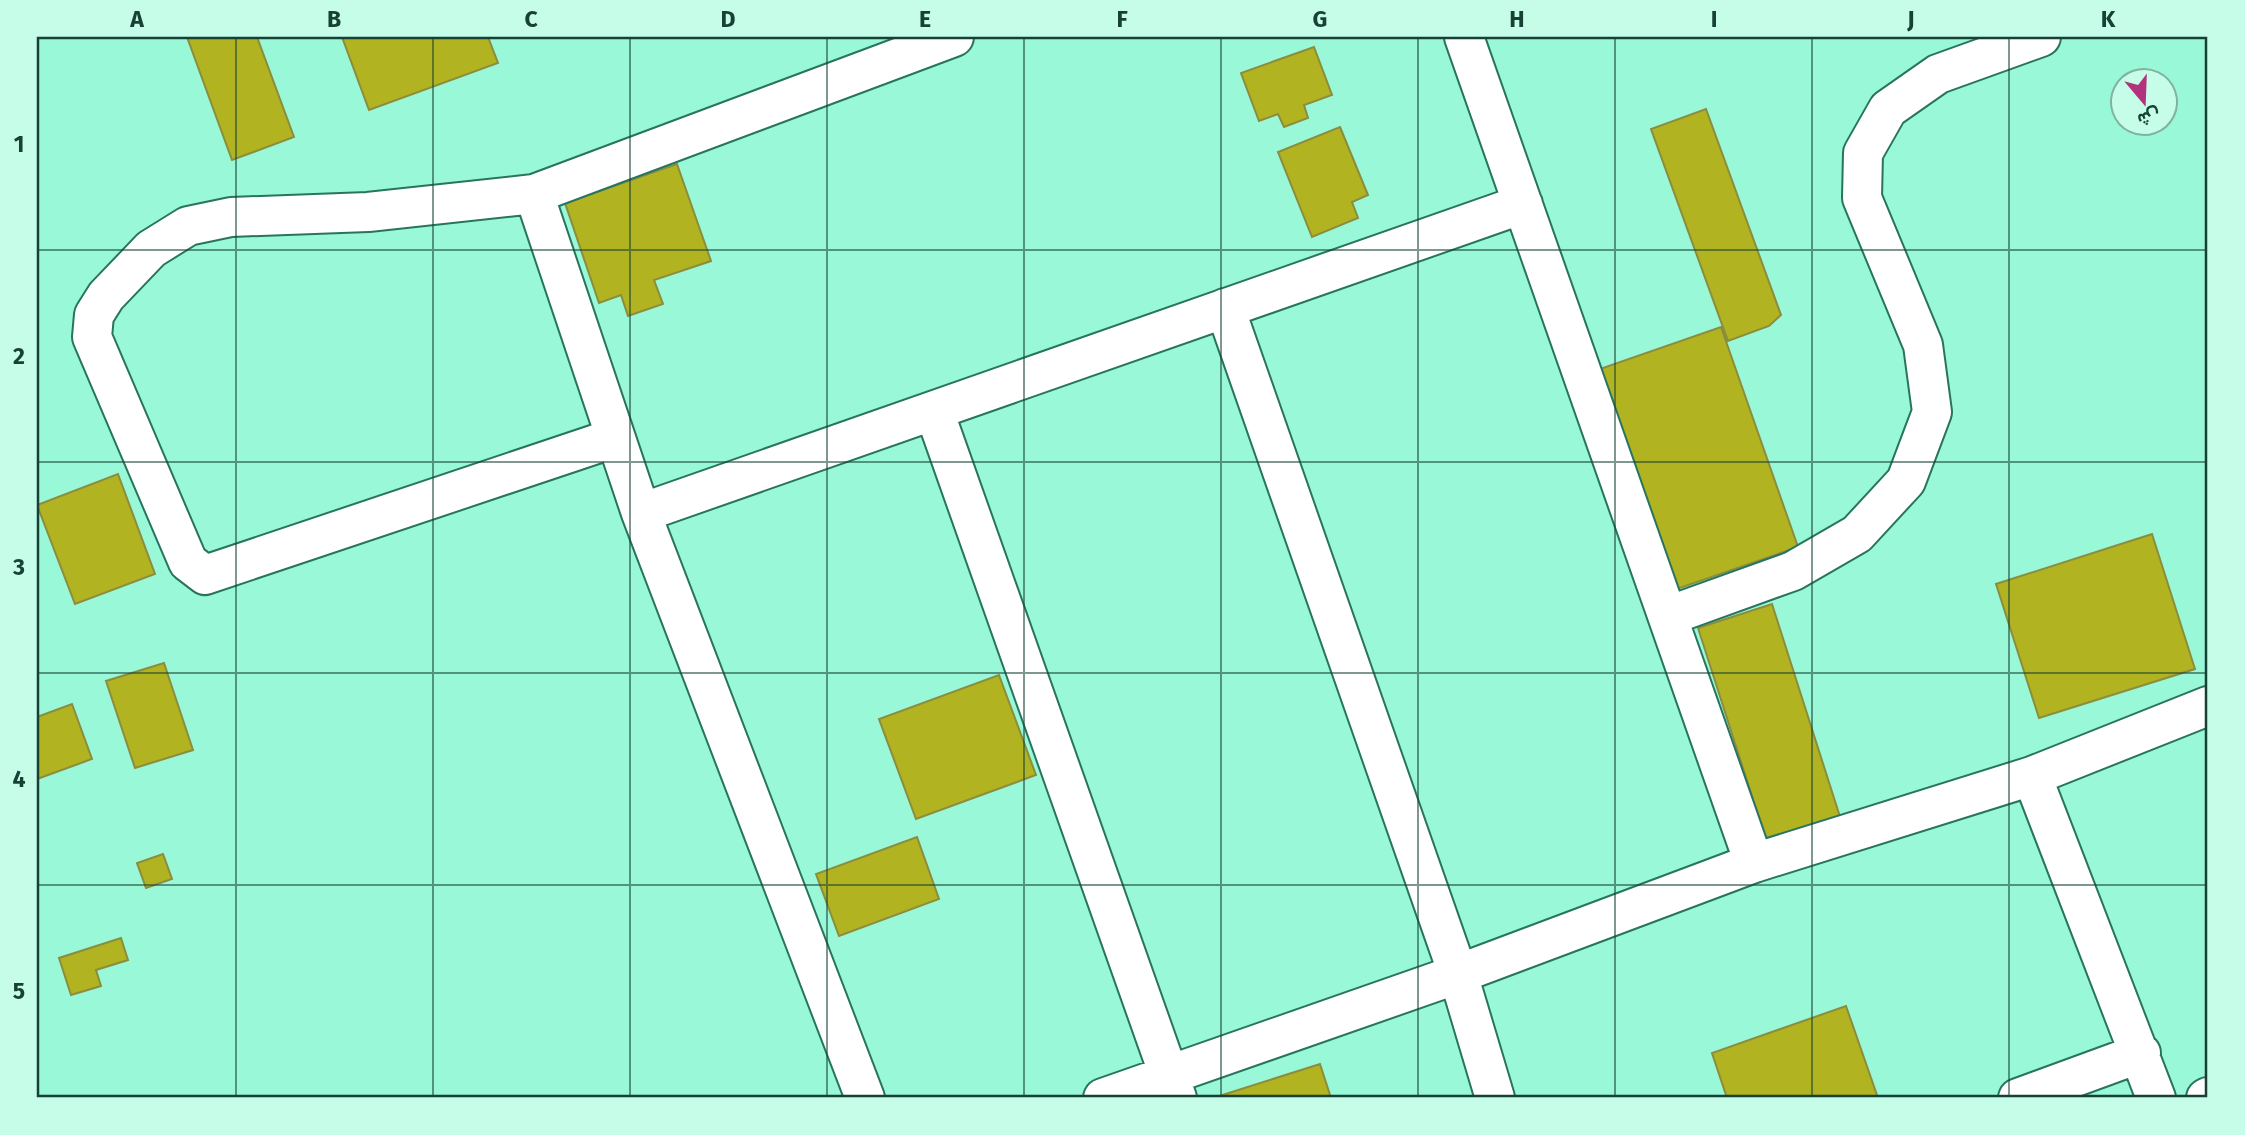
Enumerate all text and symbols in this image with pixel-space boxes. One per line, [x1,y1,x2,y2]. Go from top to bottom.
text: A [129,5,144,33]
text: B [327,5,341,33]
text: C [524,5,538,33]
text: D [721,5,736,33]
text: E [919,5,931,33]
text: F [1116,5,1128,33]
text: G [1313,5,1327,33]
text: H [1509,5,1525,33]
text: I [1711,5,1717,33]
text: J [1906,5,1915,33]
text: K [2101,5,2116,33]
north arrow [2108,66,2178,136]
text: ش [2135,103,2164,132]
text: 1 [14,130,24,158]
text: 2 [13,342,25,370]
text: 3 [12,553,25,581]
text: 4 [13,765,26,793]
text: 5 [13,977,25,1005]

